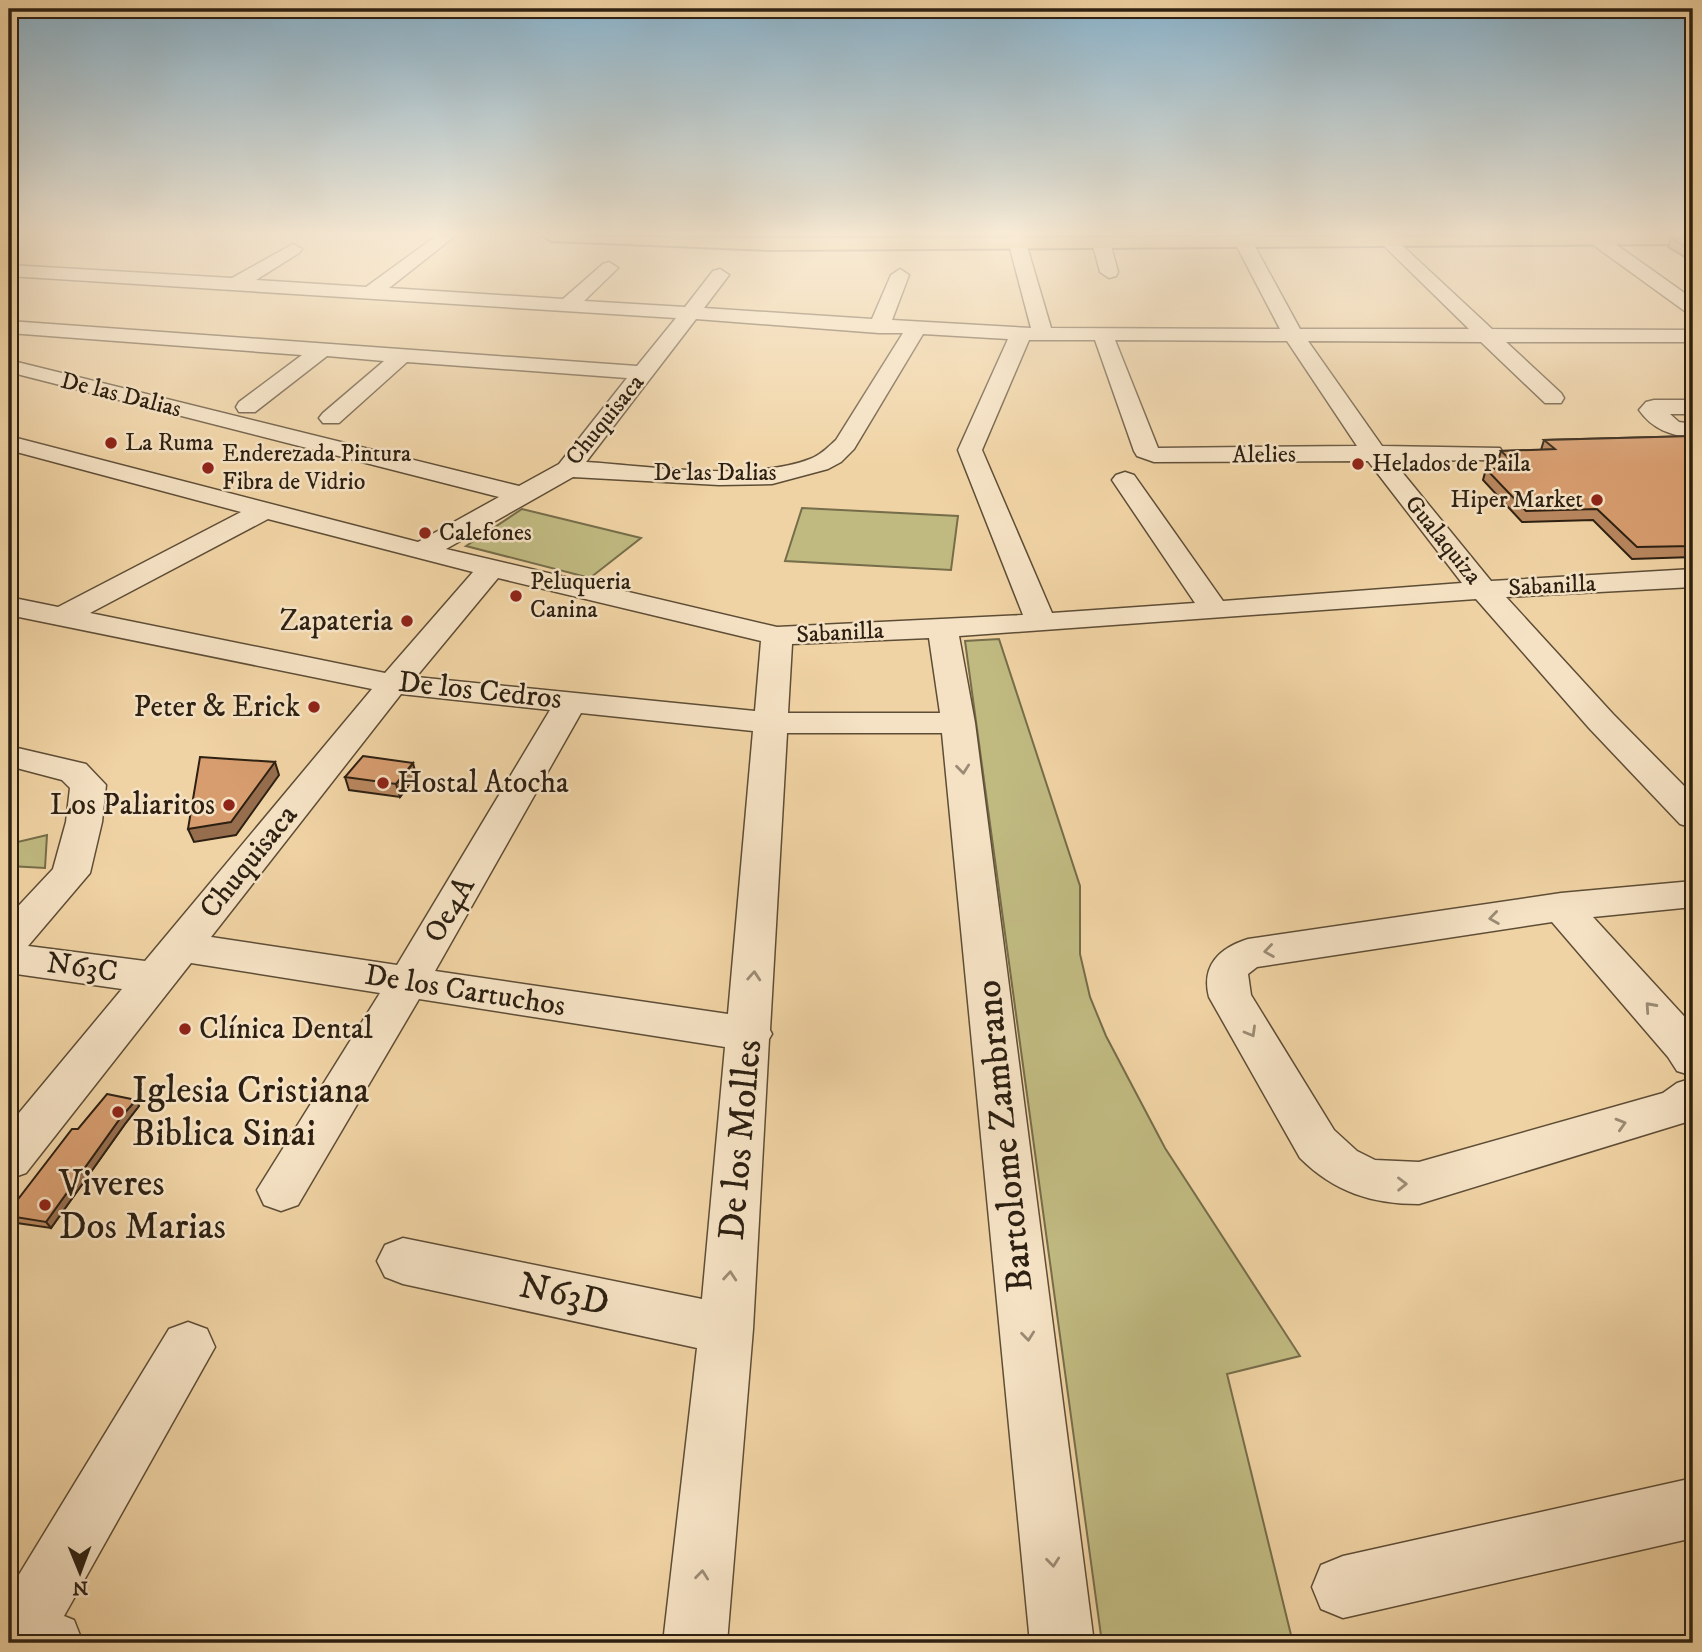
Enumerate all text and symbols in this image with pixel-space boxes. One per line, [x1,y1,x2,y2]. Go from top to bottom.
street label: De las Dalias [58,366,184,424]
street label: Chuquisaca [559,368,651,472]
place label: La Ruma [125,428,214,458]
marker: La Ruma [103,435,119,451]
place label: Enderezada Pintura Fibra de Vidrio [222,439,412,497]
street label: Alelies [1232,439,1296,471]
place label: Helados de Paila [1372,449,1532,479]
marker: Helados de Paila [1350,456,1366,472]
street label: De las Dalias [653,458,777,488]
marker: Enderezada Pintura Fibra de Vidrio [200,460,216,476]
place label: Hiper Market [1450,485,1583,515]
street label: Gualaquiza [1398,489,1489,591]
marker: Hiper Market [1589,492,1605,508]
place label: Calefones [439,518,532,548]
marker: Calefones [417,525,433,541]
place label: Peluqueria Canina [530,567,632,625]
street label: Sabanilla [1507,569,1597,603]
marker: Peluqueria Canina [508,588,524,604]
place label: Zapateria [280,603,393,640]
marker: Zapateria [399,613,415,629]
street label: Sabanilla [795,616,885,650]
street label: De los Cedros [396,664,564,718]
place label: Peter & Erick [134,689,300,726]
marker: Peter & Erick [306,699,322,715]
one-way arrow [956,763,971,775]
place label: Hostal Atocha [397,765,569,802]
marker: Hostal Atocha [375,775,391,791]
place label: Los Paliaritos [50,787,215,824]
marker: Los Paliaritos [221,797,237,813]
street label: Chuquisaca [192,798,306,926]
street label: Oe4A [416,870,484,950]
one-way arrow [1488,910,1500,925]
one-way arrow [1263,943,1275,958]
street label: N63C [44,945,120,991]
street label: De los Cartuchos [362,957,568,1025]
one-way arrow [746,970,761,981]
street label: Bartolome Zambrano [965,978,1045,1294]
one-way arrow [1646,1002,1658,1015]
place label: Clínica Dental [199,1011,373,1048]
marker: Clínica Dental [177,1021,193,1037]
one-way arrow [1243,1025,1256,1038]
street label: De los Molles [709,1038,773,1242]
place label: Iglesia Cristiana Biblica Sinai [132,1068,370,1158]
marker: Iglesia Cristiana Biblica Sinai [110,1104,126,1120]
one-way arrow [1615,1117,1627,1132]
place label: Viveres Dos Marias [58,1161,226,1251]
one-way arrow [1397,1176,1408,1191]
marker: Viveres Dos Marias [37,1197,53,1213]
street label: N63D [515,1263,613,1327]
one-way arrow [722,1270,737,1281]
one-way arrow [1020,1330,1035,1342]
north arrow [46,1536,116,1606]
one-way arrow [1045,1557,1060,1568]
one-way arrow [694,1570,709,1581]
text: N [72,1576,88,1599]

